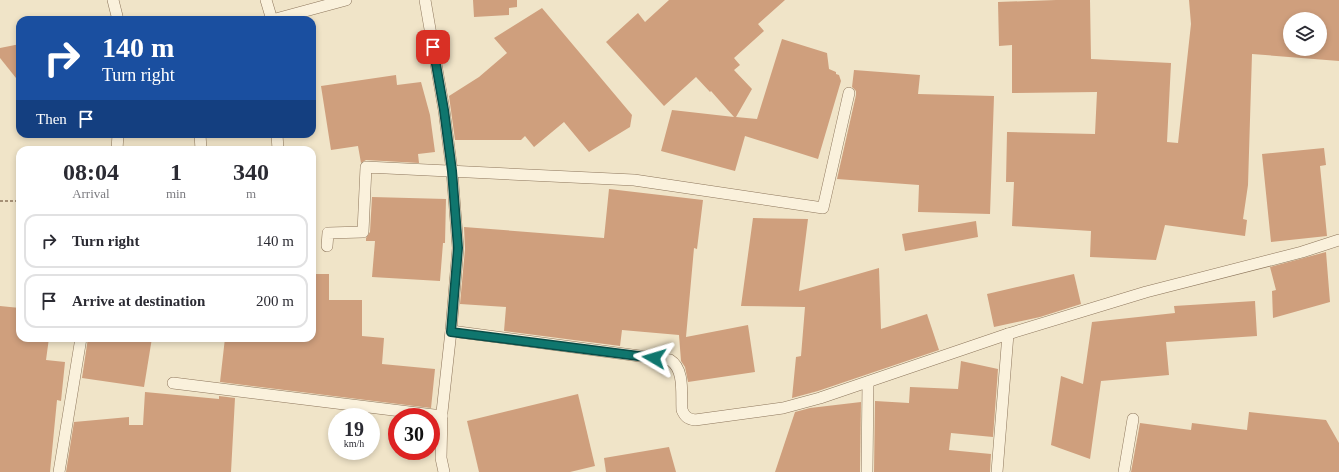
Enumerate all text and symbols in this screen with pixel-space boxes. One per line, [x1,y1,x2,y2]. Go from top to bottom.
map controls [1283,12,1327,56]
button: layers [1283,12,1327,56]
pin [416,30,450,64]
icon: right [36,32,88,84]
text: 140 m [102,32,174,63]
icon: arrive [422,36,444,58]
text: Turn right [102,65,175,85]
icon: arrive [75,108,97,130]
text: Then [36,111,67,127]
text: 08:04 [63,159,119,185]
text: 1 [170,159,182,185]
text: 340 [233,159,269,185]
text: Arrival [72,186,110,201]
text: min [166,186,186,201]
text: m [246,186,256,201]
icon: right [38,230,60,252]
text: Turn right [72,233,139,249]
text: 140 m [256,233,294,249]
icon: arrive [38,290,60,312]
text: Arrive at destination [72,293,205,309]
text: 200 m [256,293,294,309]
position arrow [633,337,675,379]
speed limit sign: 30 [388,408,440,460]
text: 19 [344,418,364,440]
text: km/h [344,438,364,449]

